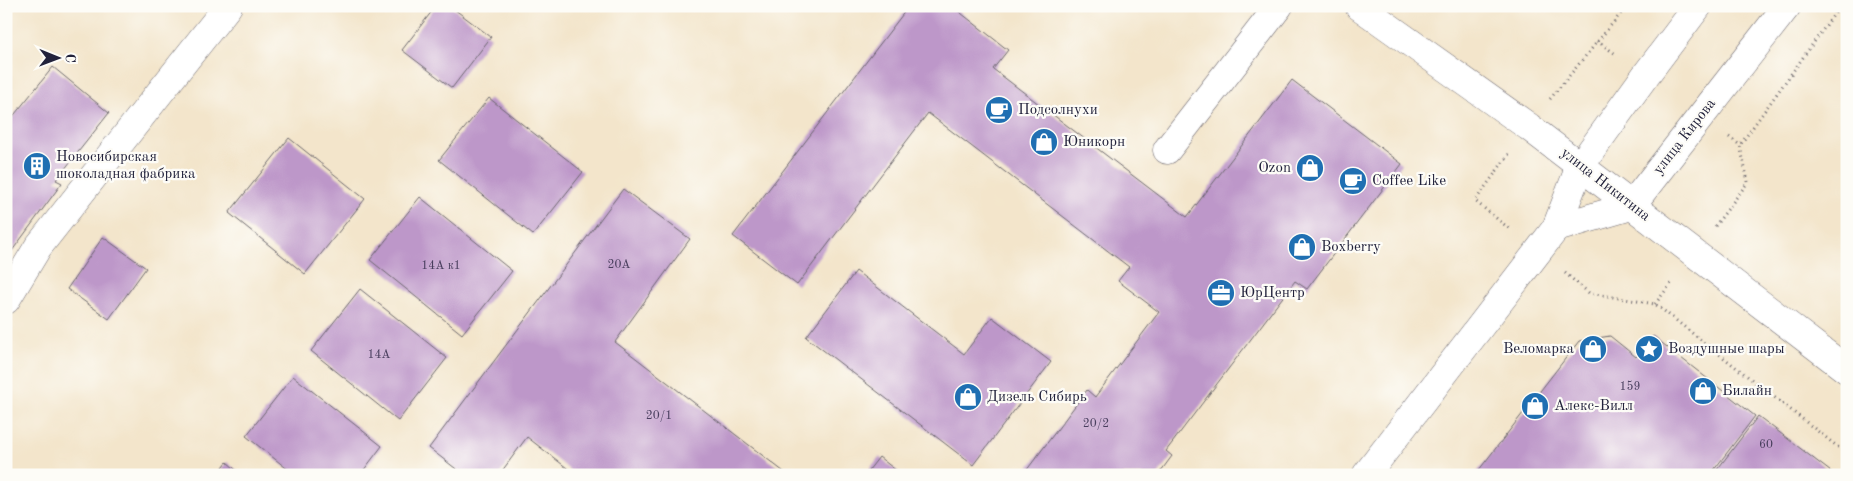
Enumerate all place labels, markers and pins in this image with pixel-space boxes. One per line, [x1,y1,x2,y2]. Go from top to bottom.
cafe icon: Подсолнухи [984,95,1014,125]
place label: Подсолнухи [1018,103,1098,118]
shop icon: Юникорн [1029,127,1059,157]
place label: Юникорн [1063,135,1125,150]
place label: Новосибирская шоколадная фабрика [56,150,196,182]
building icon: Новосибирская шоколадная фабрика [22,151,52,181]
shop icon: Ozon [1295,153,1325,183]
place label: Ozon [1258,161,1291,176]
cafe icon: Coffee Like [1338,166,1368,196]
place label: Coffee Like [1372,174,1446,189]
shop icon: Boxberry [1287,232,1317,262]
place label: Boxberry [1321,240,1381,255]
office icon: ЮрЦентр [1206,278,1236,308]
place label: ЮрЦентр [1240,286,1305,301]
shop icon: Веломарка [1578,334,1608,364]
place icon: Воздушные шары [1634,334,1664,364]
place label: Веломарка [1503,342,1575,357]
place label: Воздушные шары [1668,342,1785,357]
shop icon: Билайн [1688,376,1718,406]
shop icon: Дизель Сибирь [953,382,983,412]
place label: Билайн [1722,384,1772,399]
place label: Дизель Сибирь [987,390,1087,405]
shop icon: Алекс-Вилл [1520,391,1550,421]
place label: Алекс-Вилл [1554,399,1633,414]

